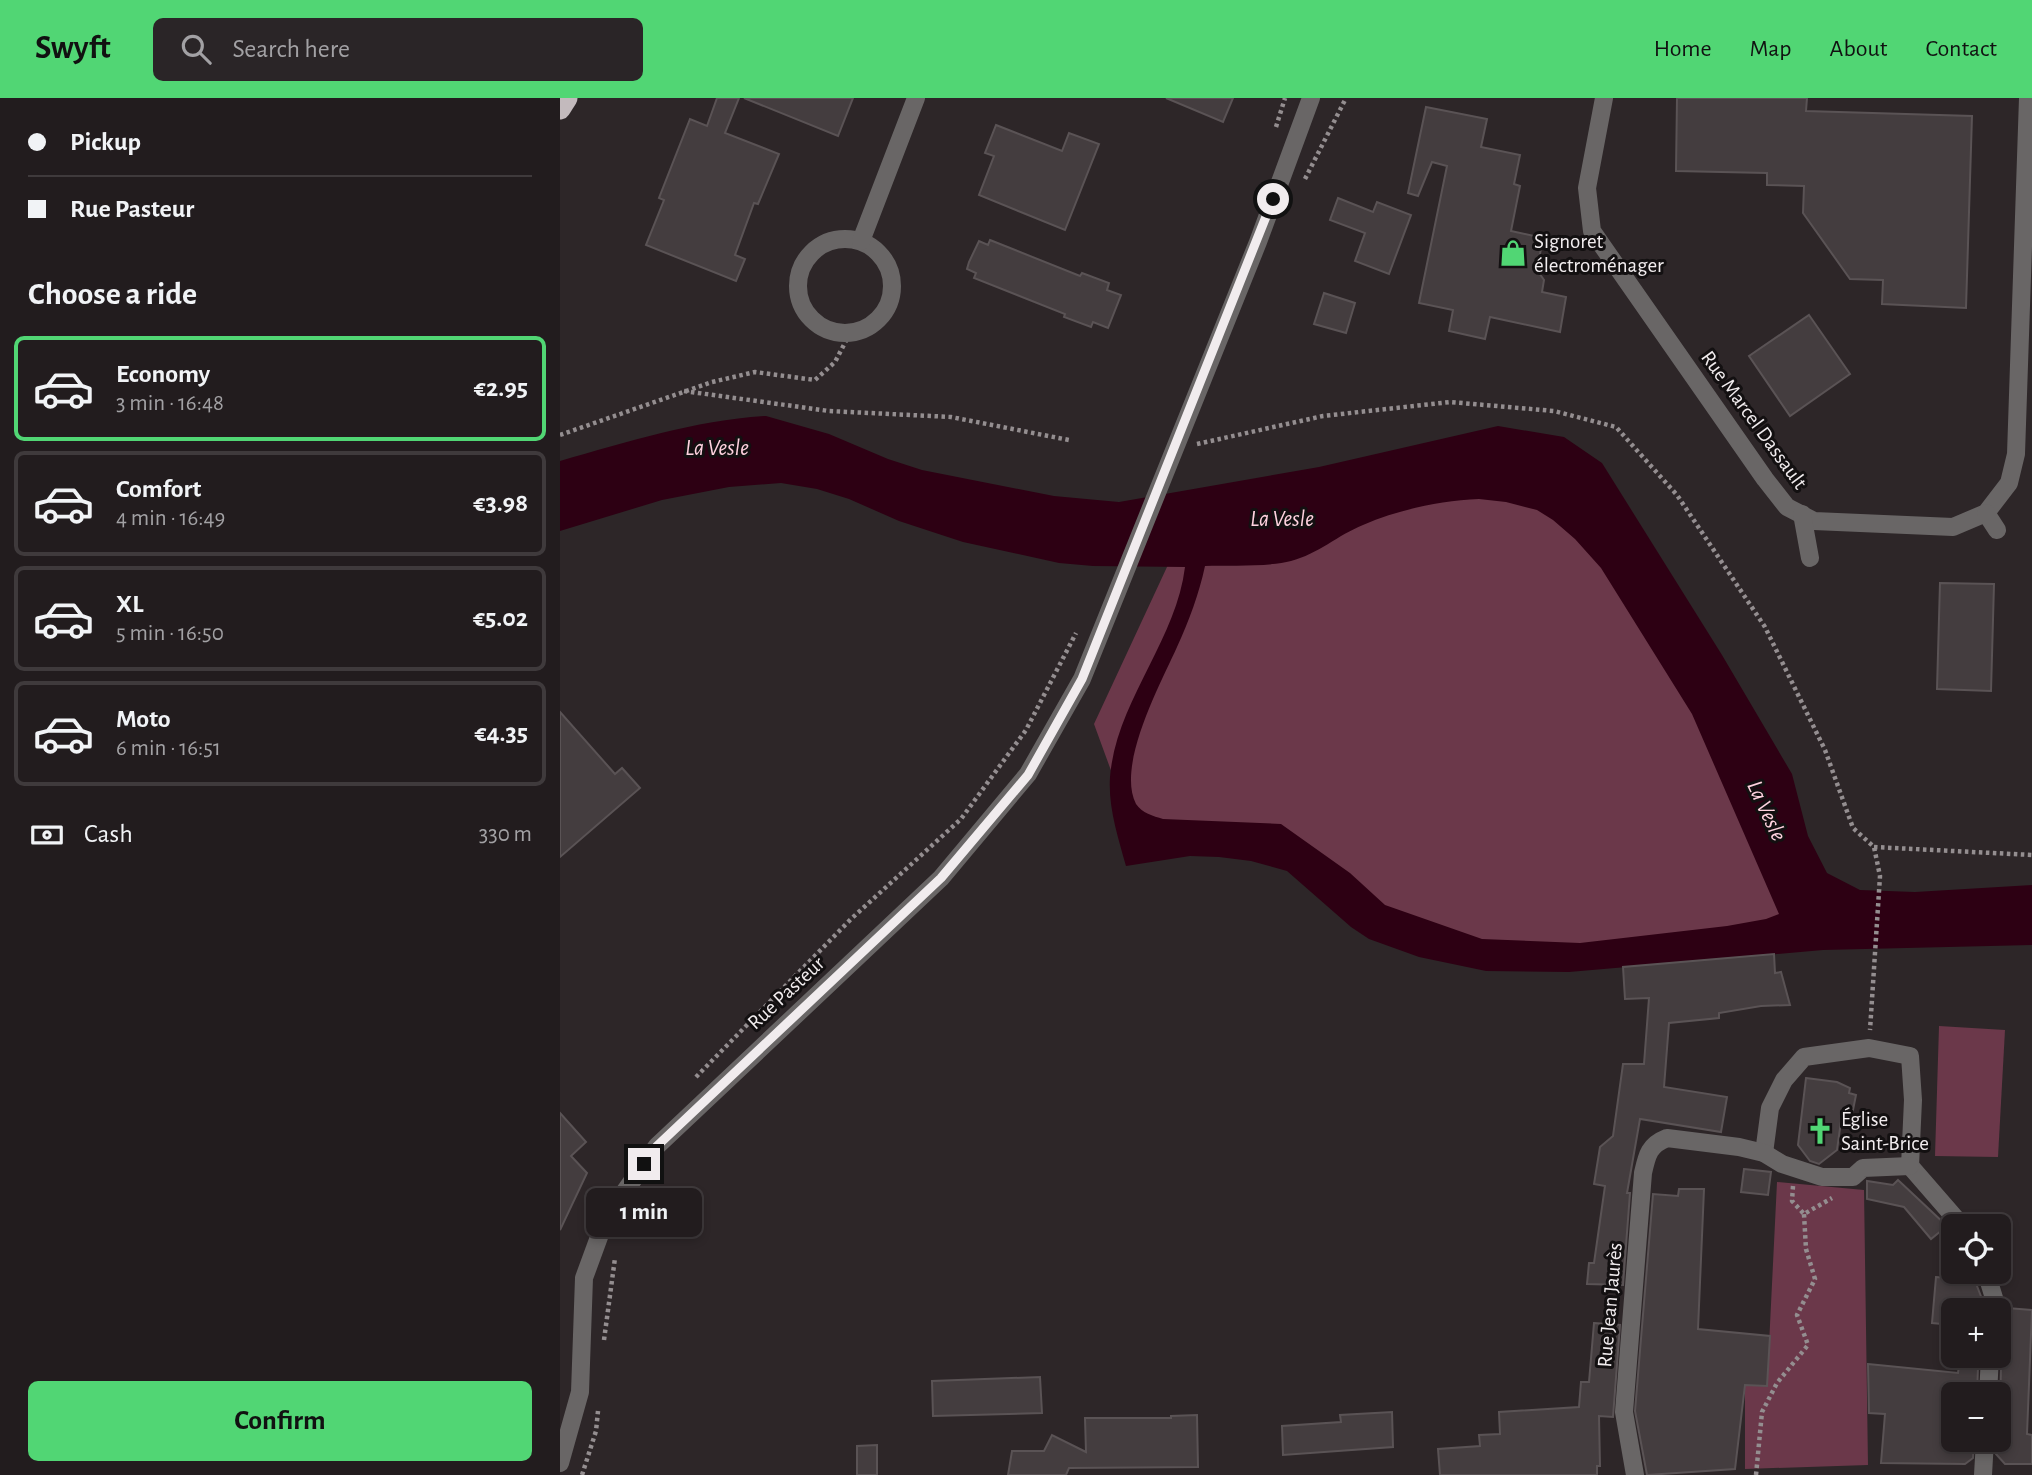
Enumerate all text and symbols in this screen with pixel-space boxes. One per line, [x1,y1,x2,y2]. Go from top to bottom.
search box [153,18,643,81]
icon: search [177,30,215,68]
text: Swyft [35,32,111,65]
text: Search here [233,36,350,62]
text: Home [1654,37,1712,61]
text: Map [1750,37,1792,61]
text: About [1830,37,1887,61]
text: Contact [1925,37,1997,61]
text: Pickup [70,129,141,155]
route start [1257,183,1289,215]
text: Rue Pasteur [70,196,194,222]
place label: Signoret électroménager [1534,231,1664,276]
shop icon: Signoret électroménager [1498,238,1528,268]
text: Choose a ride [28,278,197,310]
street label: Rue Marcel Dassault [1697,347,1811,493]
icon: car [32,357,95,420]
text: Economy [116,361,210,387]
text: €2.95 [474,375,528,401]
text: 3 min · 16:48 [116,392,224,415]
water label: La Vesle [685,437,749,460]
icon: car [32,472,95,535]
text: Comfort [116,476,201,502]
text: €3.98 [473,490,528,516]
text: 4 min · 16:49 [116,507,225,530]
water label: La Vesle [1250,508,1314,531]
icon: car [32,587,95,650]
text: XL [116,591,143,617]
text: €5.02 [473,605,528,631]
text: 5 min · 16:50 [116,622,224,645]
icon: car [32,702,95,765]
text: Moto [116,706,171,732]
text: €4.35 [474,720,528,746]
text: 6 min · 16:51 [116,737,221,760]
water label: La Vesle [1742,777,1790,845]
icon: cash [28,816,66,854]
text: Cash [84,821,133,847]
text: 330 m [479,823,532,846]
street label: Rue Pasteur [744,952,829,1034]
place label: Église Saint-Brice [1841,1107,1929,1154]
church icon: Église Saint-Brice [1805,1116,1835,1146]
route end [628,1148,660,1180]
callout: 1 min [586,1188,702,1238]
text: 1 min [620,1201,668,1224]
map controls [1941,1214,2011,1452]
button: locate [1941,1214,2011,1284]
street label: Rue Jean Jaurès [1594,1242,1626,1368]
button: + [1941,1298,2011,1368]
button: Confirm [28,1381,532,1461]
button: − [1941,1382,2011,1452]

